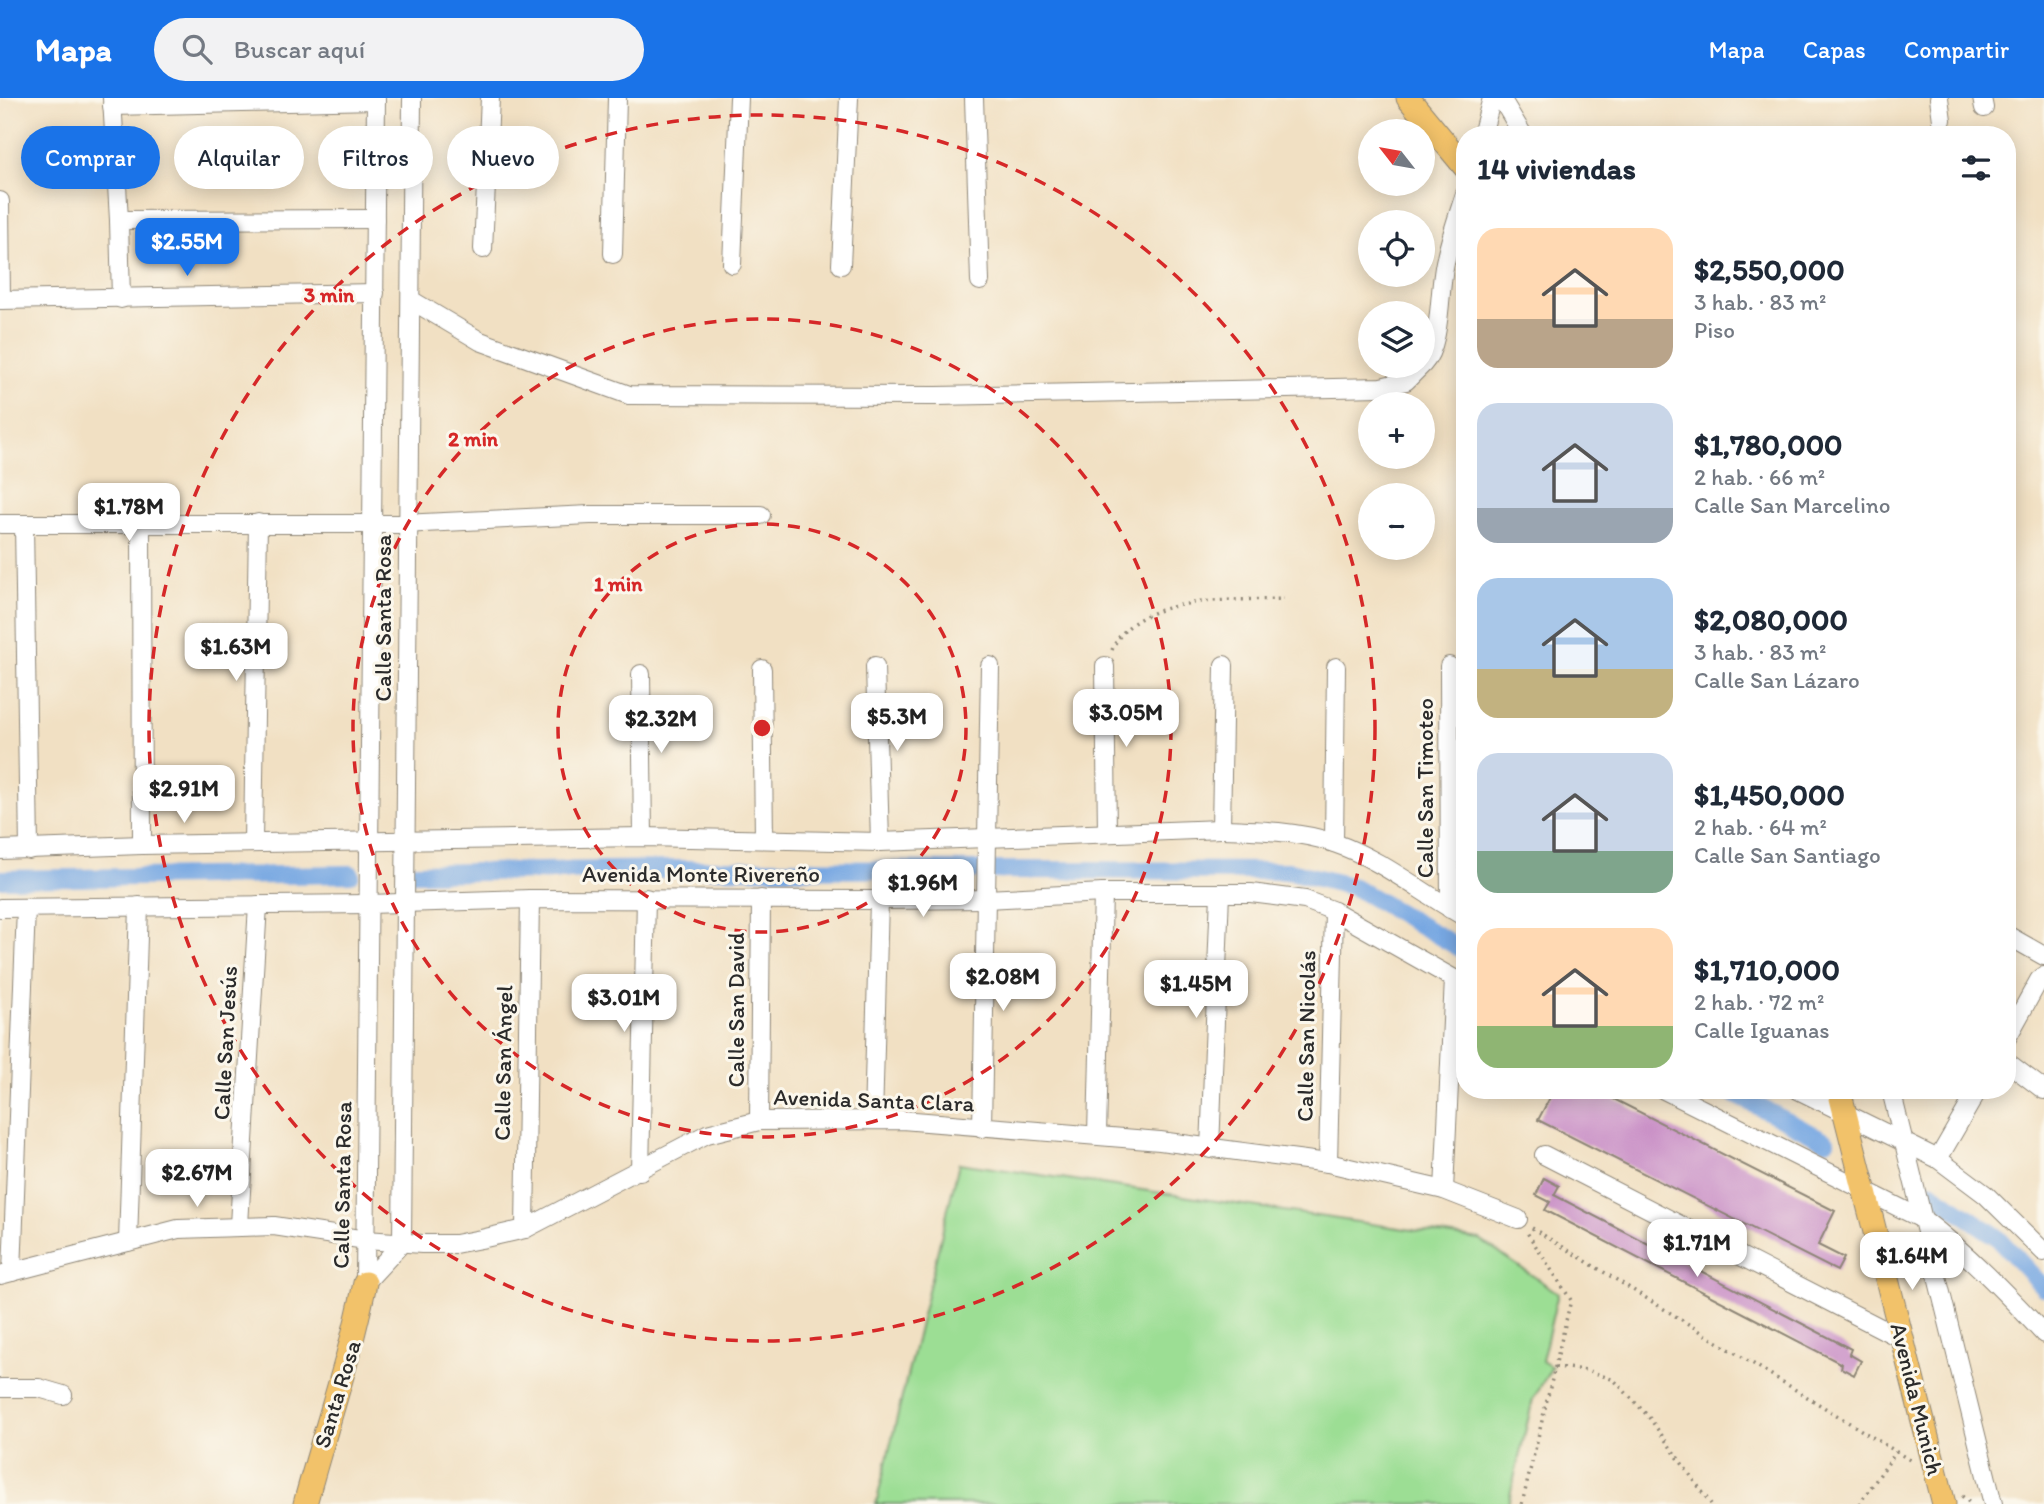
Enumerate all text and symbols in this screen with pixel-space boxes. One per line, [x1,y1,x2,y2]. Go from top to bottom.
search box [154,18,644,81]
text: Mapa [35,30,112,69]
icon: search [178,30,216,68]
text: Buscar aquí [234,33,365,65]
text: Mapa [1709,35,1765,64]
text: Capas [1803,35,1866,64]
text: Compartir [1904,35,2009,64]
north arrow [1358,119,1435,196]
map controls [1358,119,1435,560]
chip: Comprar [21,126,160,189]
chip: Alquilar [174,126,304,189]
chip: Filtros [318,126,433,189]
chip: Nuevo [447,126,559,189]
icon: filters [1957,149,1995,187]
text: 14 viviendas [1477,150,1636,187]
button: locate [1358,210,1435,287]
pin: $2.55M [130,218,244,278]
text: $2.55M [151,227,223,255]
text: $2,550,000 [1694,251,1845,288]
icon: home [1533,256,1617,340]
text: 3 min [304,282,355,307]
text: 3 hab. · 83 m² [1694,288,1826,316]
button: layers [1358,301,1435,378]
text: Piso [1694,316,1735,344]
button: + [1358,392,1435,469]
text: 2 min [448,426,499,451]
text: $1,780,000 [1694,426,1843,463]
icon: home [1533,431,1617,515]
text: 2 hab. · 66 m² [1694,463,1825,491]
button: − [1358,483,1435,560]
pin: $1.78M [72,484,186,543]
text: Calle San Marcelino [1694,491,1890,519]
text: $1.78M [94,492,164,520]
street label: Calle Santa Rosa [369,534,397,702]
text: 1 min [594,571,643,596]
text: $2,080,000 [1694,601,1848,638]
icon: home [1533,606,1617,690]
pin: $1.63M [179,624,293,683]
text: $1.63M [201,632,271,660]
text: 3 hab. · 83 m² [1694,638,1826,666]
text: Calle San Lázaro [1694,666,1860,694]
pin: $3.05M [1069,690,1183,749]
pin: $5.3M [848,694,946,753]
pin: $2.32M [604,696,718,755]
text: $3.05M [1089,698,1163,726]
street label: Calle San Timoteo [1411,698,1439,878]
text: $5.3M [867,702,927,730]
text: $2.32M [625,704,697,732]
centre of rings [750,716,774,740]
pin: $2.91M [127,766,241,825]
text: $2.91M [149,774,219,802]
text: $1,450,000 [1694,776,1845,813]
icon: home [1533,781,1617,865]
text: 2 hab. · 64 m² [1694,813,1827,841]
text: Calle San Santiago [1694,841,1881,869]
street label: Avenida Monte Rivereño [582,860,820,888]
pin: $1.96M [866,860,980,919]
text: $1.96M [888,868,958,896]
street label: Calle San David [722,933,750,1087]
street label: Calle San Nicolás [1291,950,1321,1122]
text: $1,710,000 [1694,951,1840,988]
pin: $2.08M [946,954,1060,1013]
icon: home [1533,956,1617,1040]
pin: $1.45M [1139,960,1253,1020]
text: $2.08M [966,962,1040,990]
street label: Calle San Jesús [207,965,243,1121]
text: $1.45M [1160,969,1232,997]
pin: $3.01M [567,974,681,1034]
text: $3.01M [588,983,660,1011]
street label: Calle San Ángel [488,984,518,1141]
text: 2 hab. · 72 m² [1694,988,1824,1016]
text: Calle Iguanas [1694,1016,1830,1044]
street label: Avenida Santa Clara [773,1082,975,1118]
street label: Calle Santa Rosa [327,1101,357,1269]
pin: $2.67M [140,1150,254,1209]
text: $2.67M [161,1158,233,1186]
pin: $1.71M [1640,1220,1754,1279]
text: $1.71M [1663,1228,1731,1256]
pin: $1.64M [1855,1232,1969,1292]
text: $1.64M [1876,1241,1948,1269]
street label: Avenida Munich [1885,1320,1949,1478]
street label: Santa Rosa [307,1337,367,1451]

